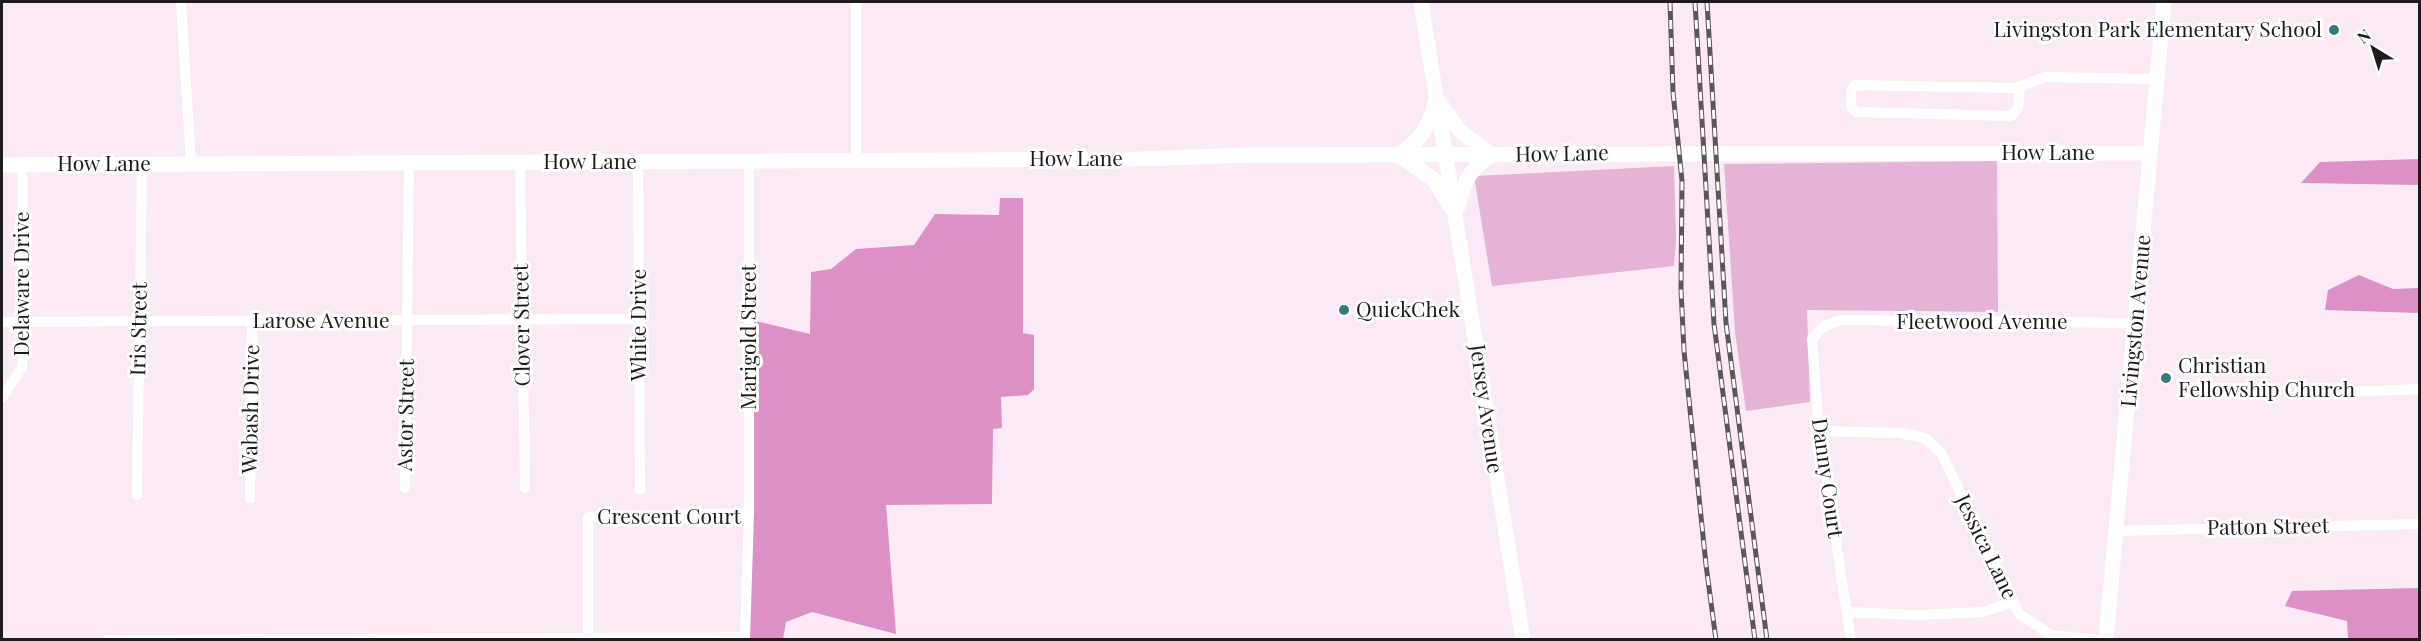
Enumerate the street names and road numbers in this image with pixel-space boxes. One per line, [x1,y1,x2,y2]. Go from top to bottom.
street label: How Lane [1515,137,1609,167]
street label: How Lane [2001,137,2095,165]
street label: How Lane [1029,143,1123,171]
street label: How Lane [543,146,637,174]
street label: How Lane [57,148,151,176]
street label: Delaware Drive [6,212,34,356]
street label: Livingston Avenue [2113,233,2155,408]
street label: Clover Street [505,263,535,387]
street label: Marigold Street [733,263,761,410]
street label: White Drive [623,269,651,382]
street label: Iris Street [122,281,152,376]
street label: Larose Avenue [252,305,390,333]
street label: Fleetwood Avenue [1896,306,2068,334]
street label: Jersey Avenue [1465,341,1511,475]
street label: Wabash Drive [234,344,264,475]
street label: Astor Street [389,358,419,472]
street label: Danny Court [1807,416,1851,540]
street label: Jessica Lane [1950,488,2025,603]
street label: Crescent Court [597,501,742,529]
street label: Patton Street [2207,510,2330,540]

